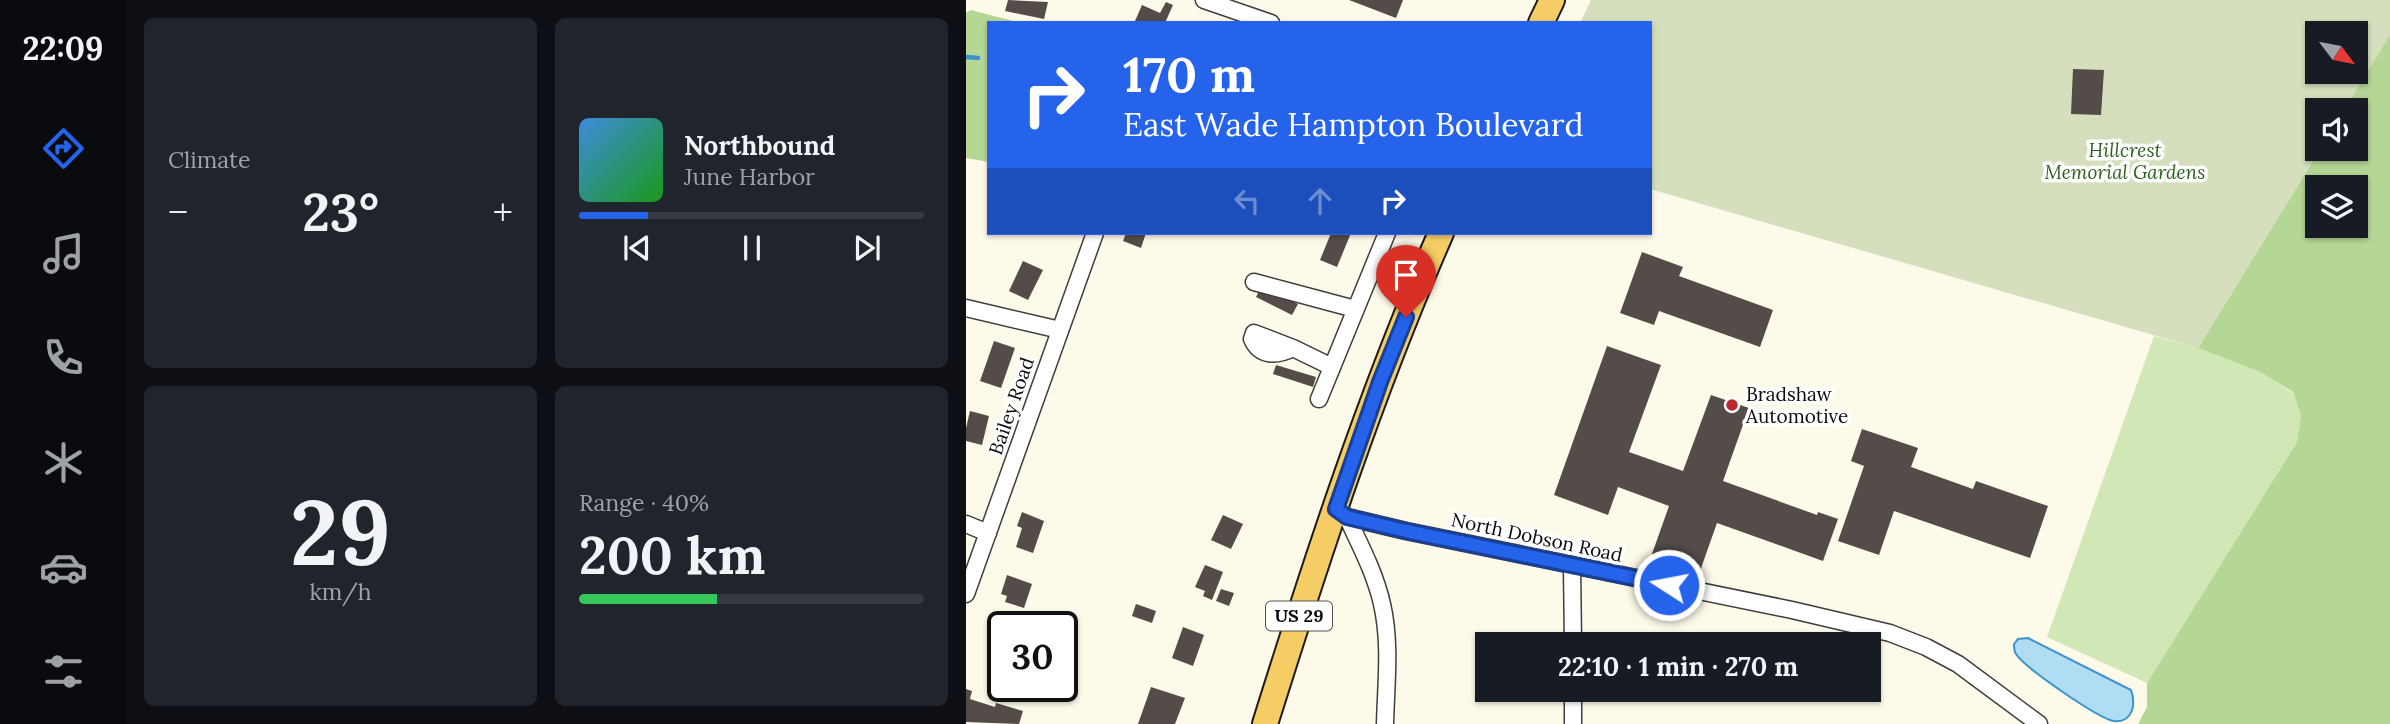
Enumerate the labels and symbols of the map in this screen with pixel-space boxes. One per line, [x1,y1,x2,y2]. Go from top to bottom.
north arrow [2305,21,2368,84]
park label: Hillcrest Memorial Gardens [2045,138,2205,184]
pin [1376,245,1436,317]
street label: Bailey Road [983,354,1039,458]
place label: Bradshaw Automotive [1745,382,1848,428]
marker: Bradshaw Automotive [1724,397,1740,413]
street label: North Dobson Road [1449,507,1625,567]
position arrow [1632,548,1706,622]
road number: US 29 [1266,602,1332,630]
speed limit sign: 30 [987,611,1078,702]

